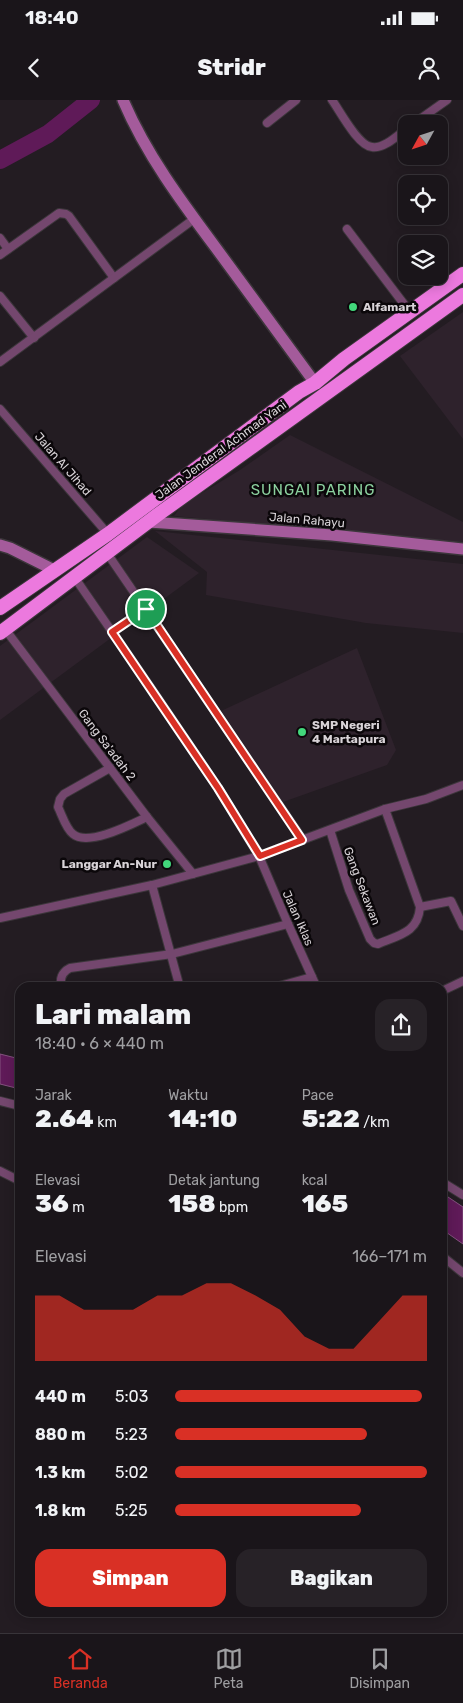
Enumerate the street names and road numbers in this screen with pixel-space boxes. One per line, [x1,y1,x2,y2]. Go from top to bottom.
street label: Jalan Jenderal Achmad Yani [153,398,289,502]
street label: Jalan Al Jihad [32,430,94,498]
street label: Jalan Rahayu [268,510,346,530]
street label: Gang Sa'adah 2 [76,706,138,784]
street label: Gang Sekawan [341,845,383,927]
street label: Jalan Iklas [280,888,316,948]

